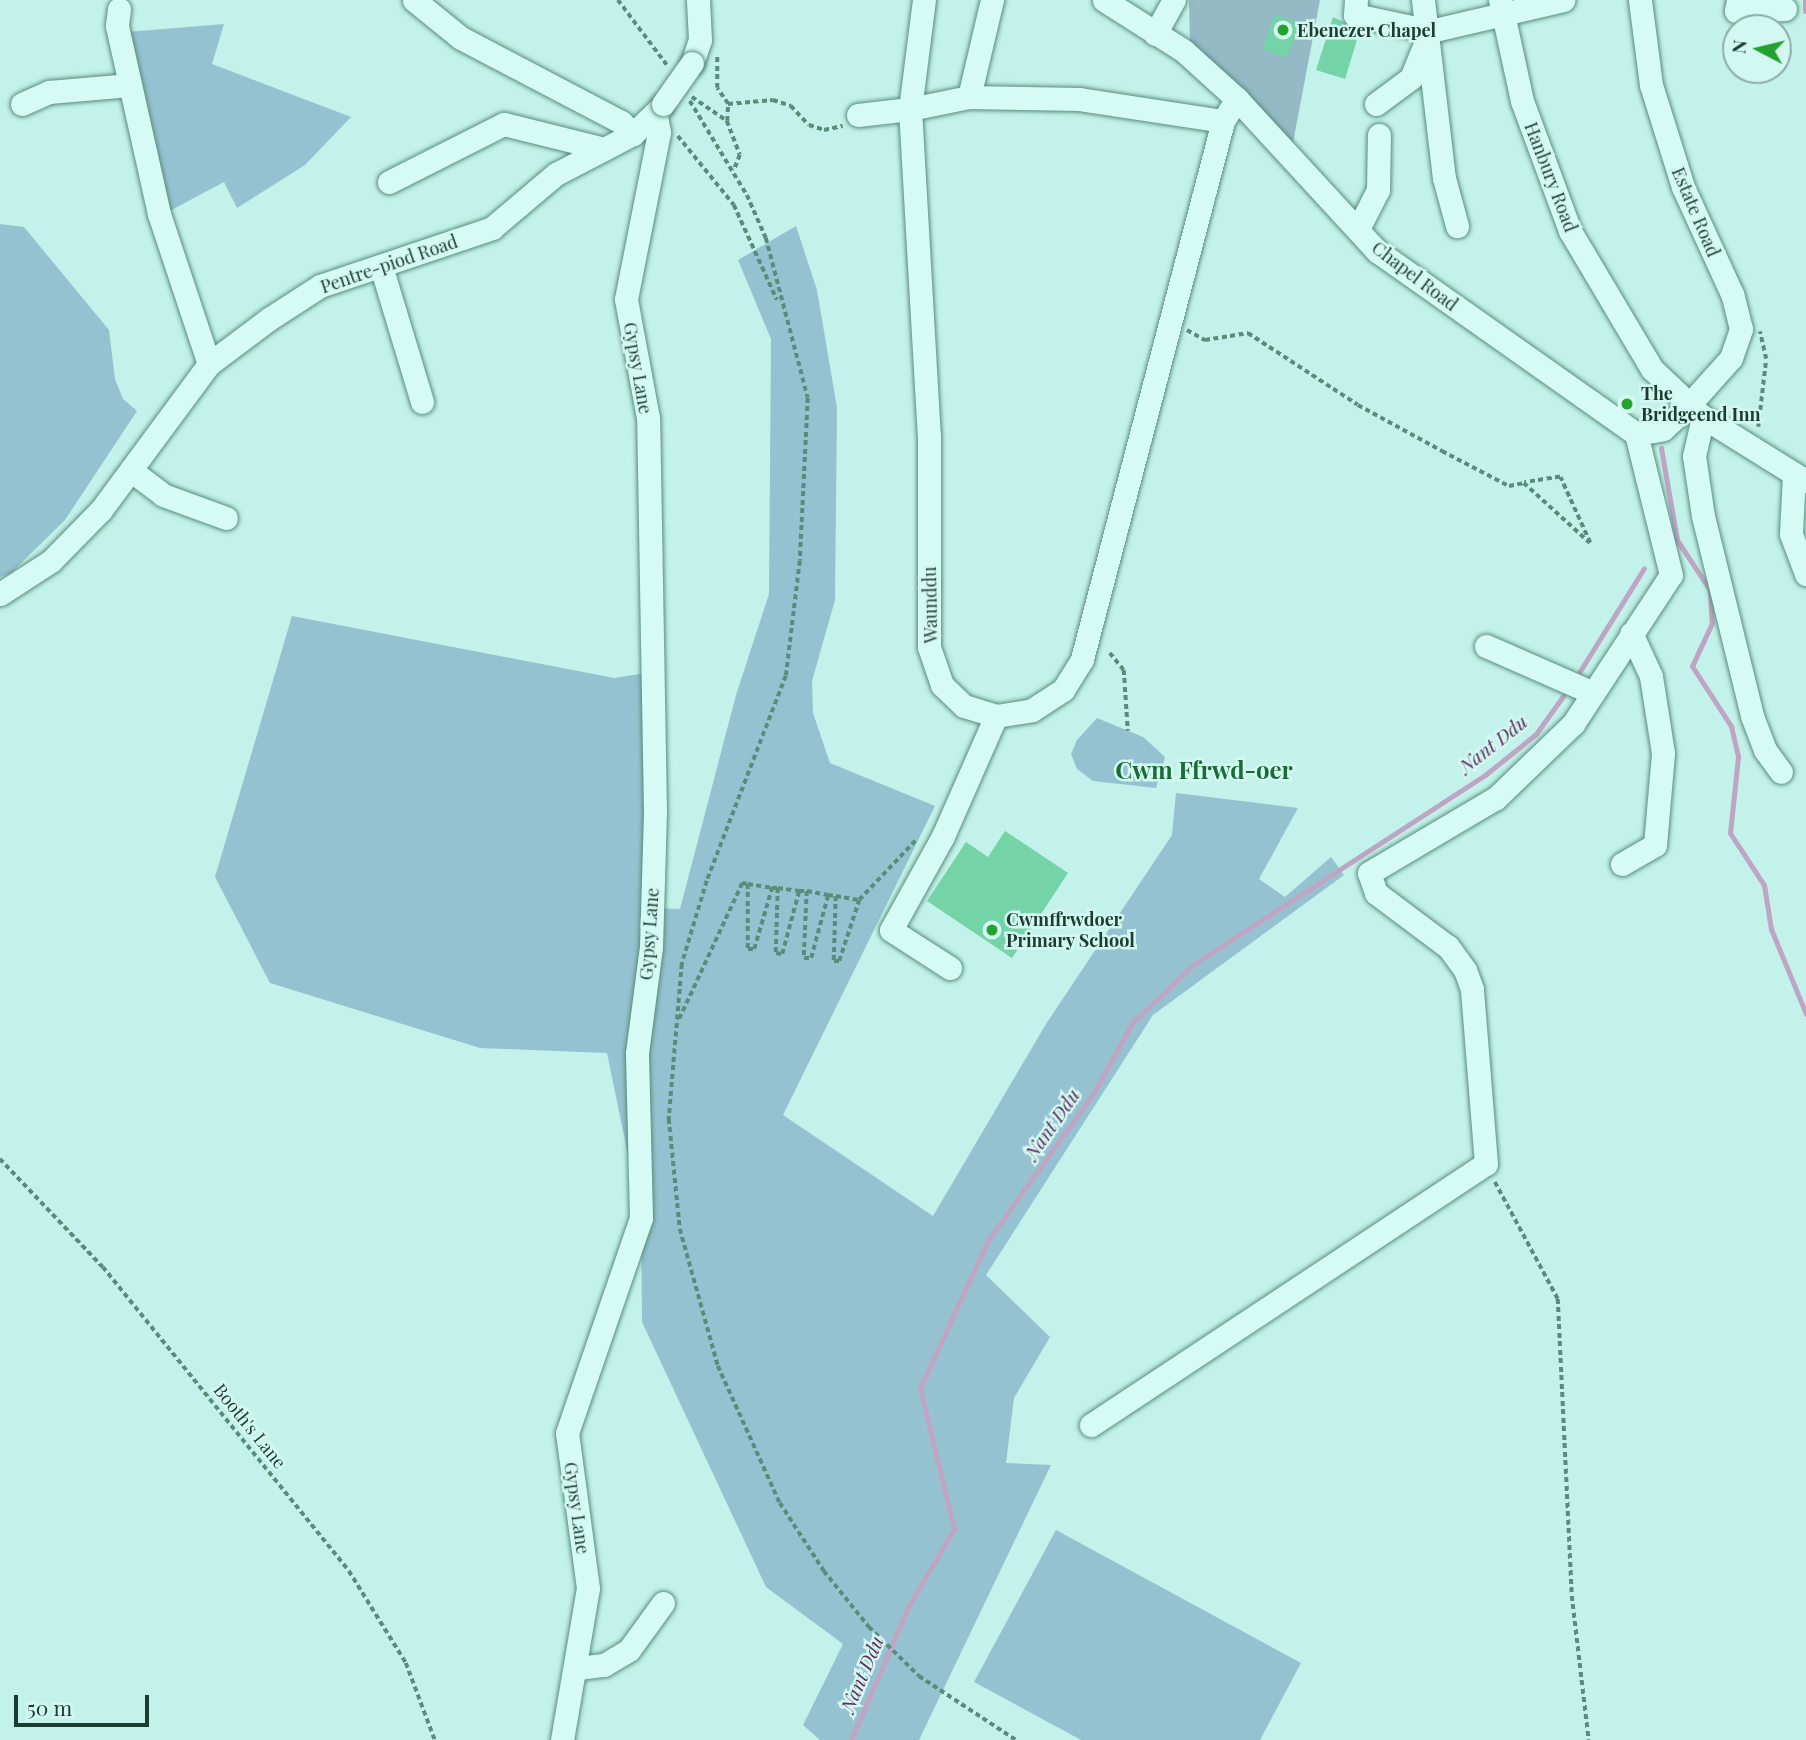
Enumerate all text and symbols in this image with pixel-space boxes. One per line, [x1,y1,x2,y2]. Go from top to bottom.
north arrow [1722,14,1792,84]
place label: Ebenezer Chapel [1297,19,1437,41]
marker: Ebenezer Chapel [1275,22,1291,38]
text: N [1724,38,1752,55]
street label: Hanbury Road [1520,119,1582,235]
street label: Estate Road [1667,164,1725,260]
street label: Pentre-piod Road [318,230,460,298]
street label: Chapel Road [1368,237,1462,315]
street label: Gypsy Lane [619,320,657,416]
place label: The Bridgeend Inn [1641,383,1760,426]
marker: The Bridgeend Inn [1619,396,1635,412]
street label: Waunddu [919,566,941,644]
water label: Nant Ddu [1454,710,1532,778]
district label: Cwm Ffrwd-oer [1115,756,1293,784]
street label: Gypsy Lane [635,887,663,981]
place label: Cwmffrwdoer Primary School [1006,909,1135,951]
marker: Cwmffrwdoer Primary School [984,922,1000,938]
water label: Nant Ddu [1020,1084,1084,1164]
street label: Booth's Lane [209,1379,291,1473]
street label: Gypsy Lane [560,1460,594,1556]
water label: Nant Ddu [836,1633,888,1715]
scale bar [18,1680,152,1724]
text: 50 m [27,1693,72,1721]

